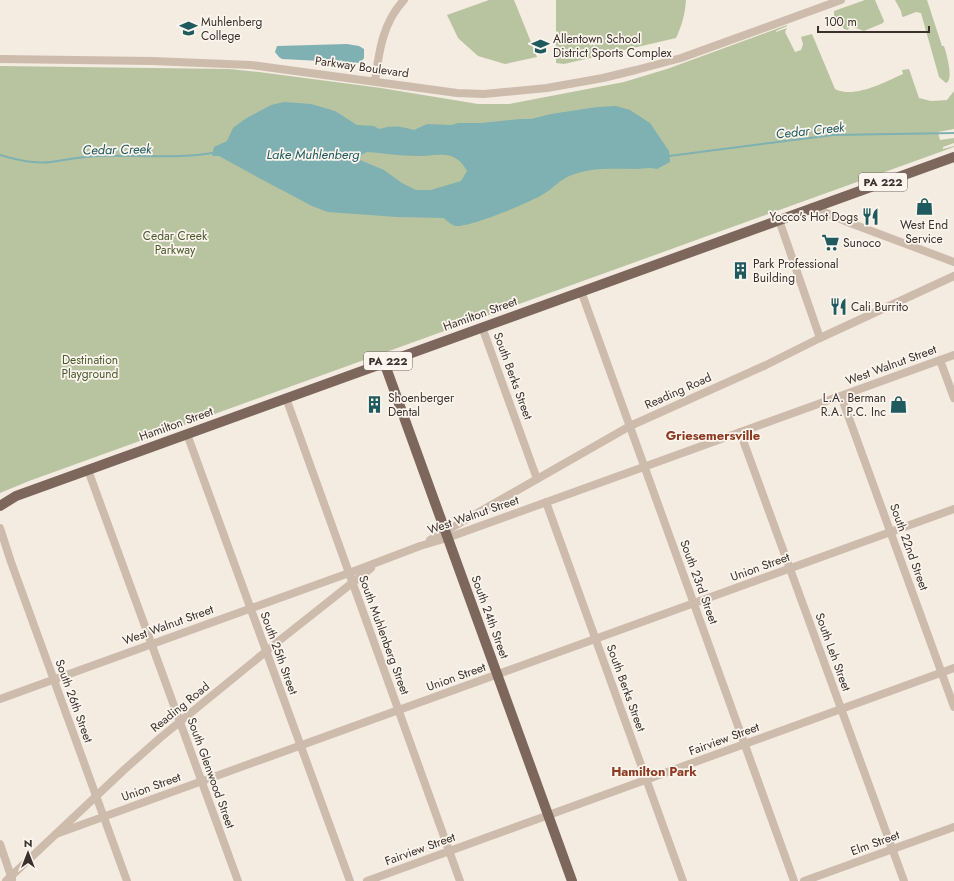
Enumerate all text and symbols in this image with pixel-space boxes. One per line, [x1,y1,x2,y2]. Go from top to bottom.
scale bar [818,8,929,34]
place label: Muhlenberg College [201,13,262,45]
text: 100 m [824,13,857,31]
school or university icon: Muhlenberg College [178,19,198,39]
place label: Allentown School District Sports Complex [553,30,673,62]
school or university icon: Allentown School District Sports Complex [530,36,550,56]
street label: Parkway Boulevard [314,52,410,82]
water label: Cedar Creek [775,117,846,144]
water label: Cedar Creek [82,139,152,160]
water label: Lake Muhlenberg [266,145,360,164]
road number: PA 222 [859,173,907,191]
shop icon: West End Service [914,196,934,216]
restaurant icon: Yocco's Hot Dogs [861,207,881,227]
place label: Yocco's Hot Dogs [770,208,858,226]
place label: West End Service [900,216,948,248]
park label: Cedar Creek Parkway [143,227,208,259]
supermarket icon: Sunoco [820,233,840,253]
place label: Sunoco [843,234,881,252]
place label: Park Professional Building [753,255,839,287]
building icon: Park Professional Building [730,261,750,281]
street label: Hamilton Street [440,292,520,336]
restaurant icon: Cali Burrito [828,297,848,317]
place label: Cali Burrito [851,298,909,316]
street label: South Berks Street [489,330,537,422]
street label: West Walnut Street [843,340,939,390]
park label: Destination Playground [62,351,118,383]
road number: PA 222 [364,352,412,370]
street label: Reading Road [642,368,714,414]
place label: Shoenberger Dental [388,389,455,421]
place label: L.A. Berman R.A. P.C. Inc [821,389,886,421]
building icon: Shoenberger Dental [365,395,385,415]
shop icon: L.A. Berman R.A. P.C. Inc [889,395,909,415]
street label: Hamilton Street [136,402,216,446]
district label: Griesemersville [666,426,761,445]
street label: West Walnut Street [425,491,521,539]
street label: South 22nd Street [885,501,933,593]
street label: South 23rd Street [675,537,723,627]
street label: Union Street [728,548,792,586]
street label: South Muhlenberg Street [354,573,414,697]
street label: South 24th Street [467,573,513,661]
street label: West Walnut Street [120,600,216,650]
street label: South 25th Street [256,609,302,697]
street label: South Leh Street [810,610,856,694]
street label: South Berks Street [602,642,650,734]
street label: South 26th Street [51,657,97,745]
street label: Union Street [424,658,488,696]
street label: Reading Road [147,678,213,736]
street label: South Glenwood Street [183,715,239,831]
street label: Fairview Street [686,718,762,760]
district label: Hamilton Park [611,762,697,781]
street label: Union Street [119,768,183,806]
street label: Elm Street [848,826,902,860]
street label: Fairview Street [382,828,458,870]
north arrow [8,833,48,873]
text: N [24,835,32,851]

